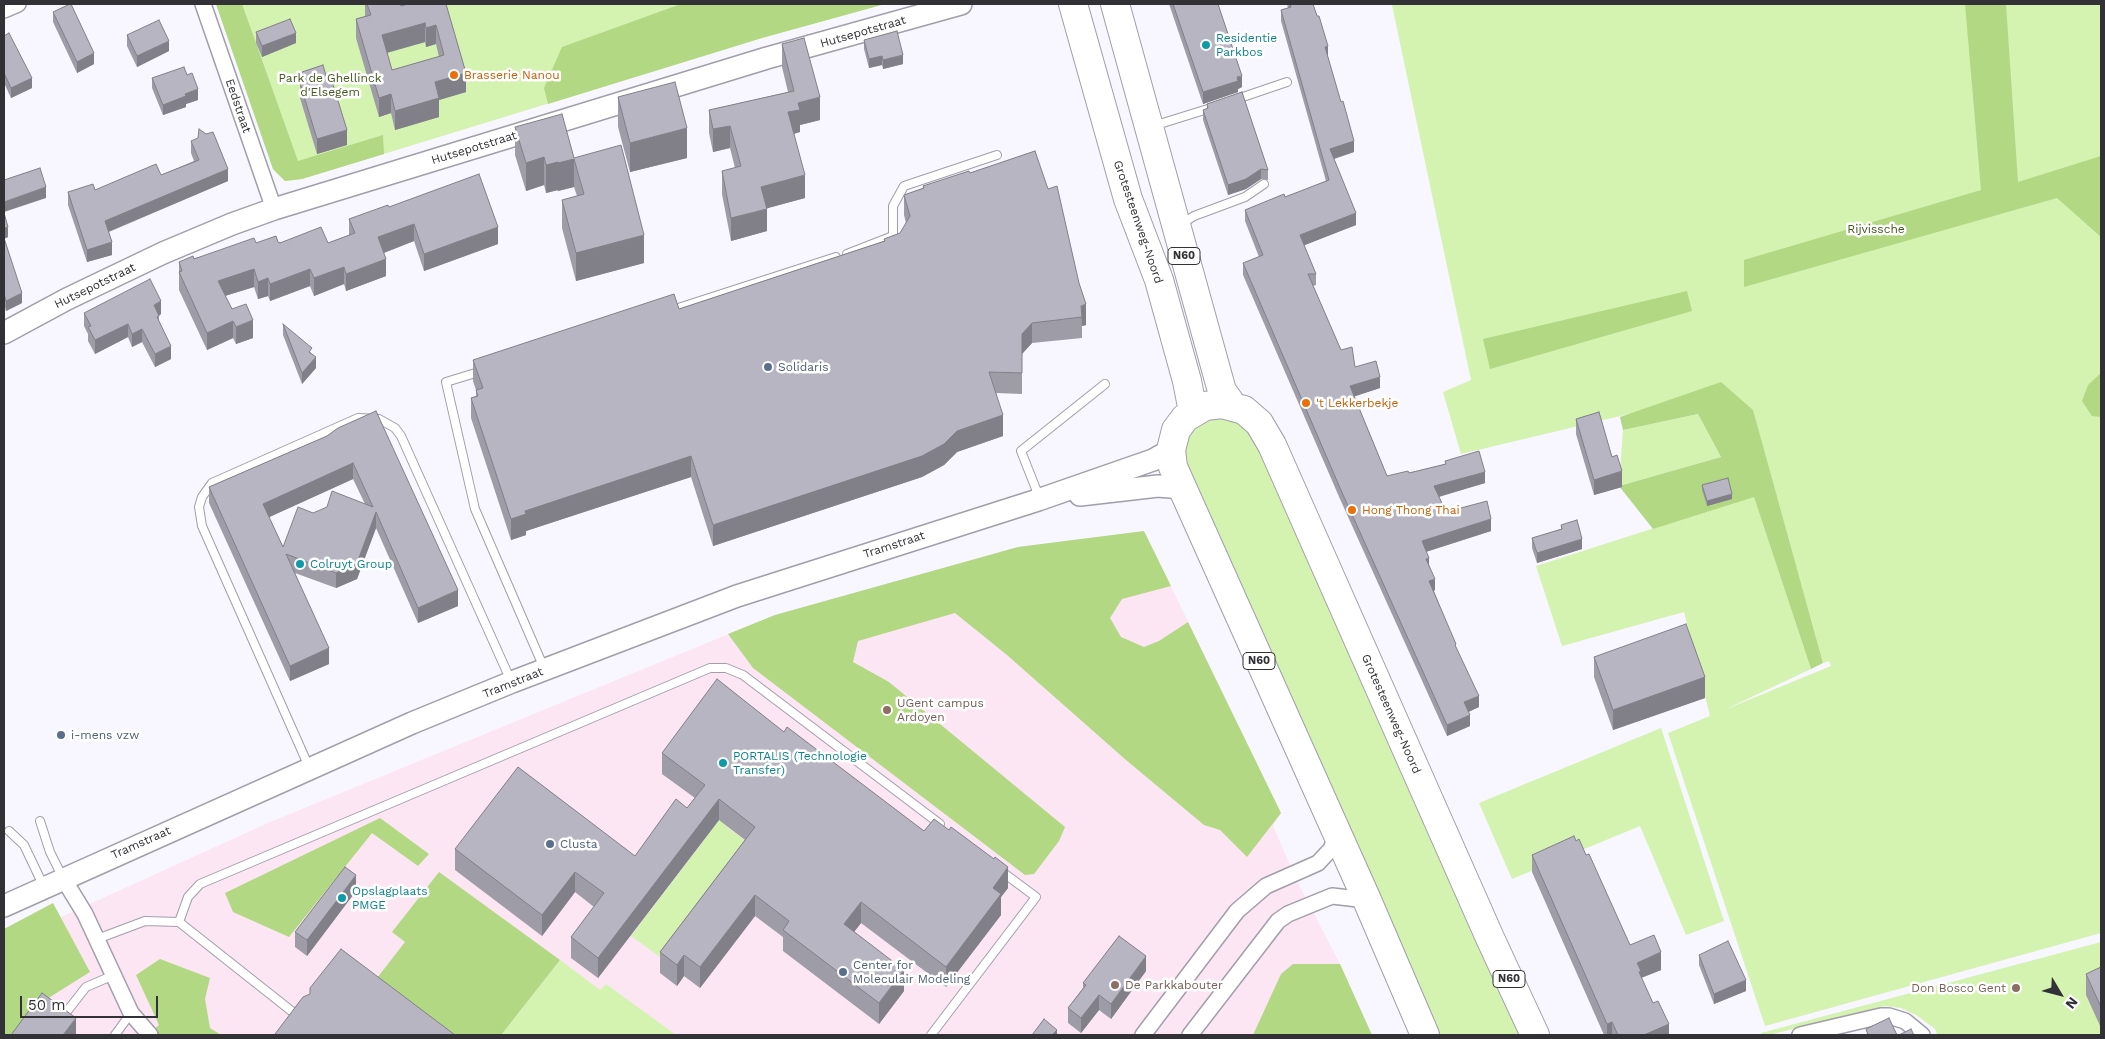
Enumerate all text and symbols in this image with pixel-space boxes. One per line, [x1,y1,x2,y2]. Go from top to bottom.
street label: Hutsepotstraat [818,13,908,51]
place label: Residentie Parkbos [1216,31,1277,59]
marker: Residentie Parkbos [1200,39,1212,51]
place label: Brasserie Nanou [464,68,560,82]
marker: Brasserie Nanou [448,69,460,81]
park label: Park de Ghellinck d'Elsegem [279,71,381,99]
street label: Eedstraat [222,77,254,135]
street label: Hutsepotstraat [430,128,518,168]
street label: Grotesteenweg-Noord [1110,158,1166,286]
park label: Rijvissche [1847,222,1905,236]
road number: N60 [1168,248,1200,264]
street label: Hutsepotstraat [52,260,138,312]
place label: Solidaris [778,360,828,374]
marker: Solidaris [762,361,774,373]
place label: 't Lekkerbekje [1316,396,1398,410]
marker: 't Lekkerbekje [1300,397,1312,409]
place label: Hong Thong Thai [1362,503,1460,517]
marker: Hong Thong Thai [1346,504,1358,516]
street label: Tramstraat [861,528,927,562]
place label: Colruyt Group [310,557,392,571]
marker: Colruyt Group [294,558,306,570]
road number: N60 [1243,652,1275,669]
street label: Grotesteenweg-Noord [1358,652,1424,776]
street label: Tramstraat [481,664,545,702]
place label: UGent campus Ardoyen [897,696,984,724]
marker: UGent campus Ardoyen [881,704,893,716]
place label: i-mens vzw [71,728,139,742]
marker: i-mens vzw [55,729,67,741]
place label: PORTALIS (Technologie Transfer) [733,749,867,777]
marker: PORTALIS (Technologie Transfer) [717,757,729,769]
street label: Tramstraat [109,823,173,863]
place label: Clusta [560,837,597,851]
marker: Clusta [544,838,556,850]
place label: Opslagplaats PMGE [352,884,428,912]
marker: Opslagplaats PMGE [336,892,348,904]
place label: Center for Moleculair Modeling [853,958,970,986]
marker: Center for Moleculair Modeling [837,966,849,978]
north arrow [2035,969,2085,1019]
road number: N60 [1493,971,1525,988]
place label: De Parkkabouter [1125,978,1223,992]
marker: De Parkkabouter [1109,979,1121,991]
place label: Don Bosco Gent [1911,981,2006,995]
marker: Don Bosco Gent [2010,982,2022,994]
scale bar [22,986,160,1018]
text: N [2062,994,2081,1012]
text: 50 m [28,996,65,1014]

